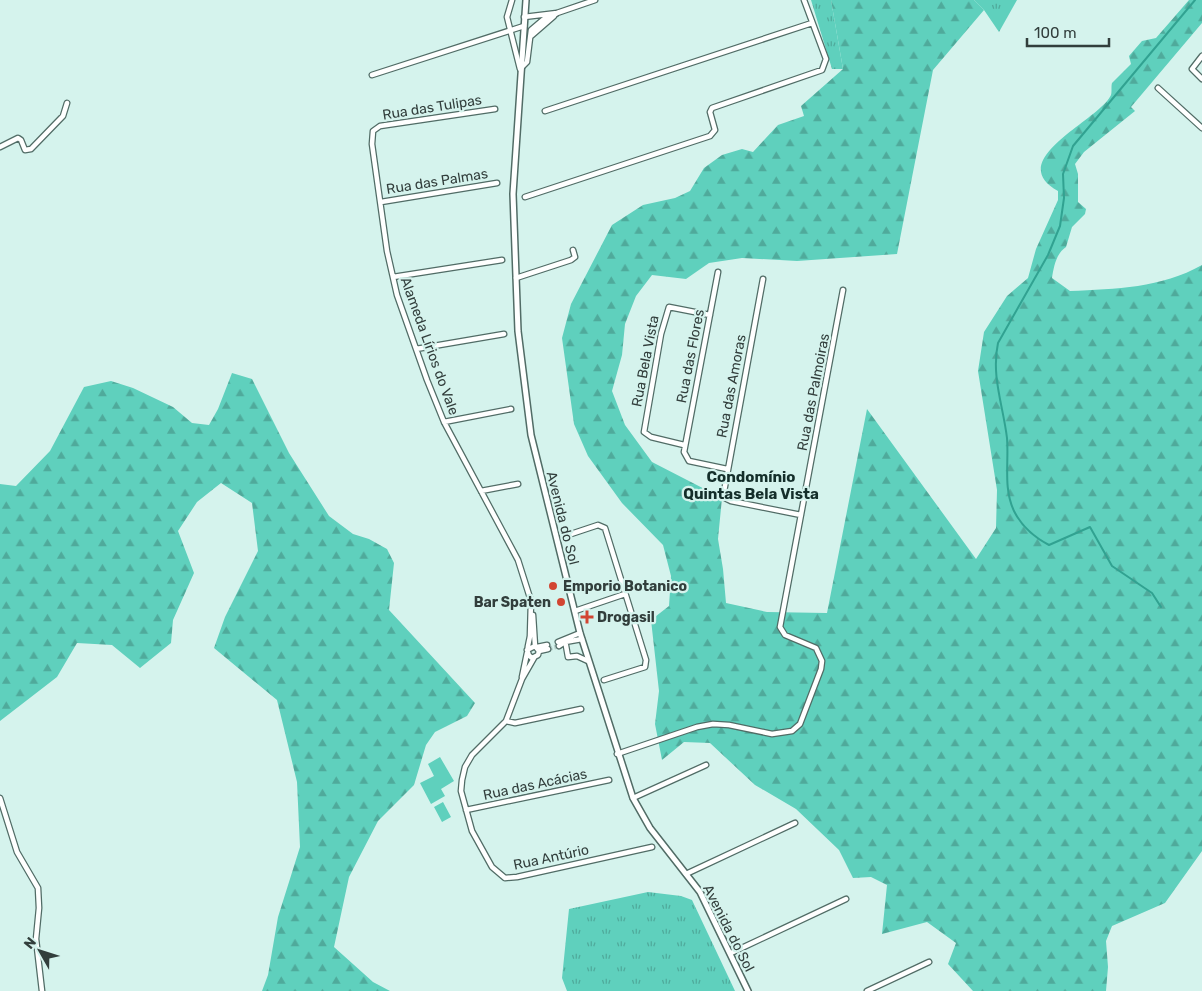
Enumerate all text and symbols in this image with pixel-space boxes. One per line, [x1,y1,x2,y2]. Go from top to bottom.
scale bar [1027,15,1110,47]
text: 100 m [1034,24,1076,42]
street label: Rua das Tulipas [381,91,483,124]
street label: Rua das Palmas [385,165,489,198]
street label: Alameda Lírios do Vale [397,275,462,418]
street label: Rua das Flores [673,308,708,404]
street label: Rua Bela Vista [628,314,663,408]
street label: Rua das Palmoiras [794,332,833,452]
street label: Rua das Amoras [713,333,750,439]
district label: Condomínio Quintas Bela Vista [683,468,819,503]
street label: Avenida do Sol [543,470,582,567]
place label: Emporio Botanico [563,578,687,595]
marker: Emporio Botanico [547,580,559,592]
place label: Bar Spaten [474,594,551,611]
marker: Bar Spaten [555,596,567,608]
place label: Drogasil [597,609,655,626]
marker: Drogasil [581,611,593,623]
street label: Rua das Acácias [482,765,589,804]
street label: Rua Antúrio [512,841,590,874]
street label: Avenida do Sol [699,882,758,975]
north arrow [15,926,65,976]
text: N [21,934,40,952]

